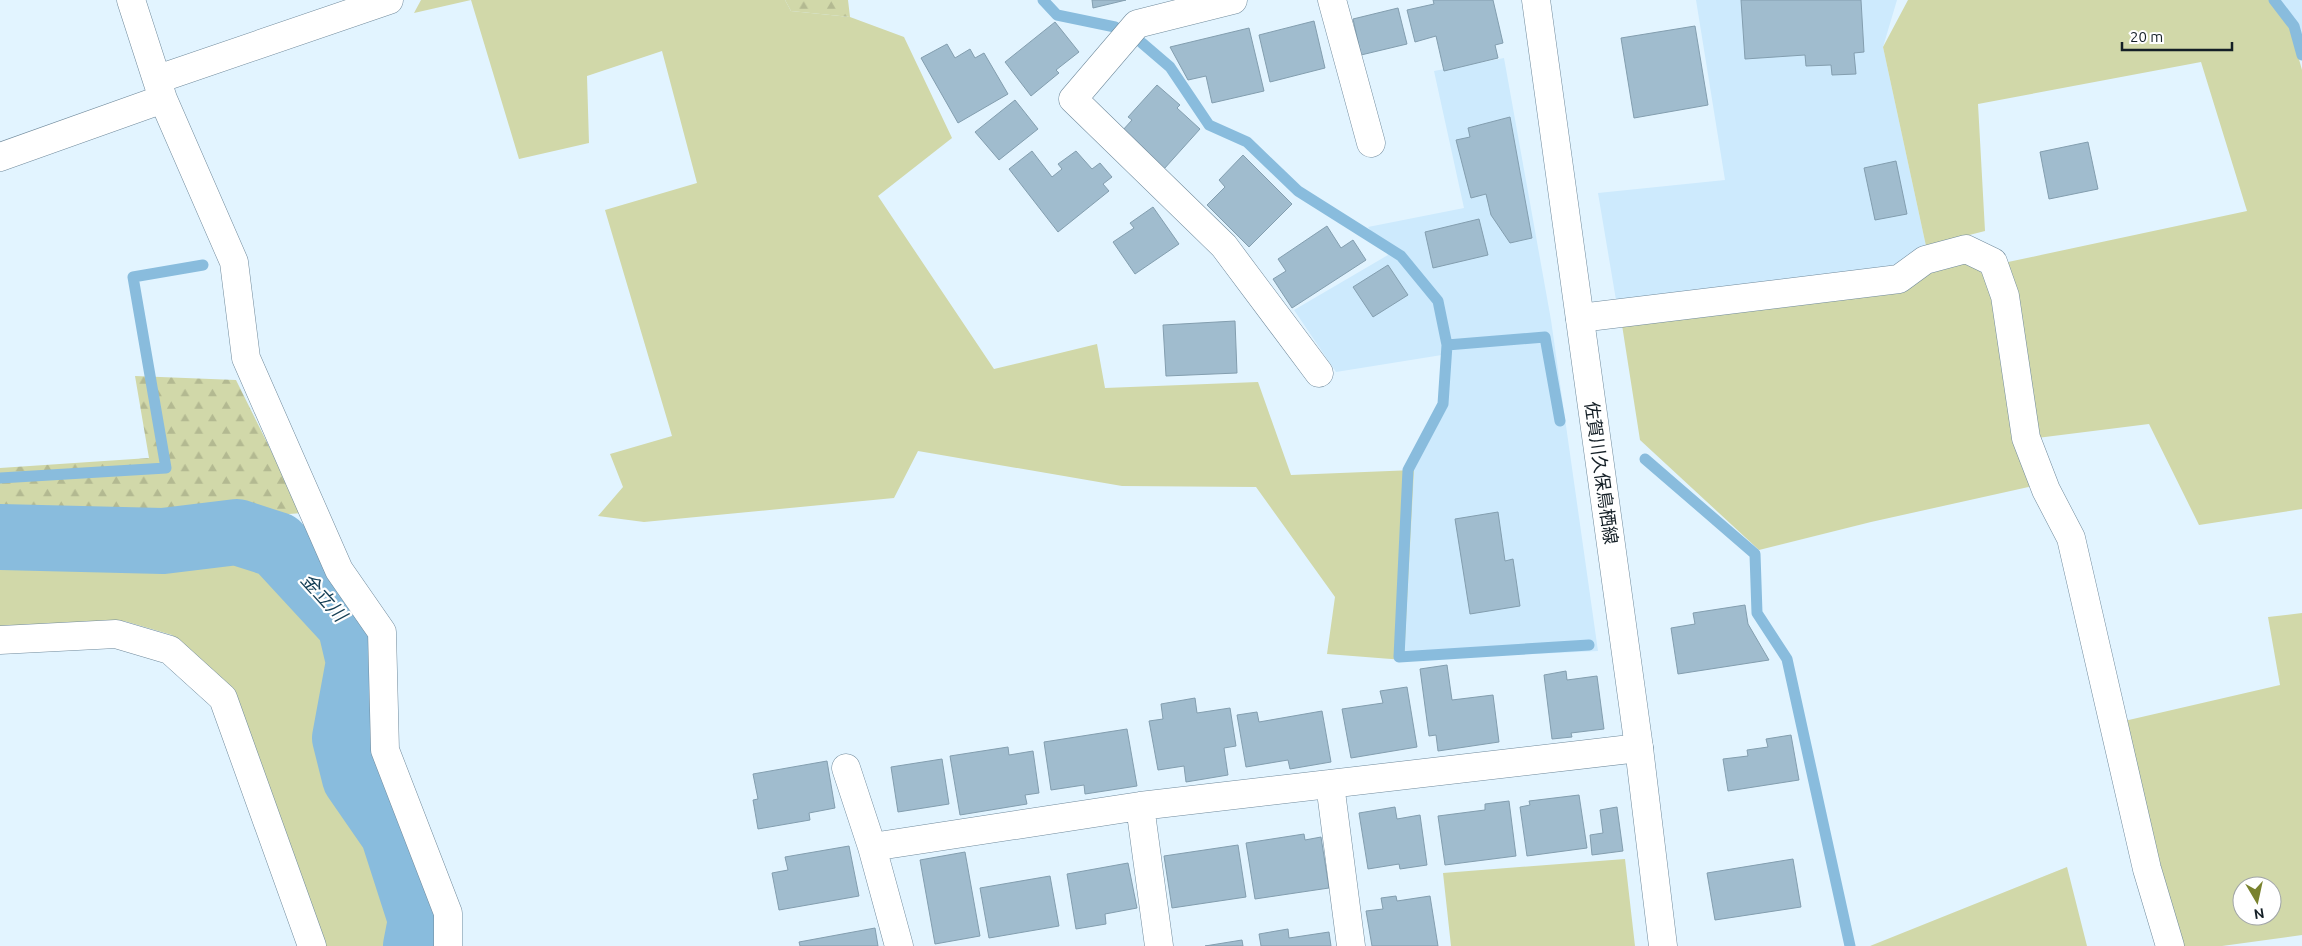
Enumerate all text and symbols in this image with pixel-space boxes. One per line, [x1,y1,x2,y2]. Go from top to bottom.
scale bar [2122,20,2232,52]
text: 20 m [2130,28,2163,45]
street label: 佐賀川久保鳥栖線 [1582,400,1622,546]
water label: 金立川 [297,568,353,627]
north arrow [2232,876,2282,926]
text: N [2253,905,2265,923]

